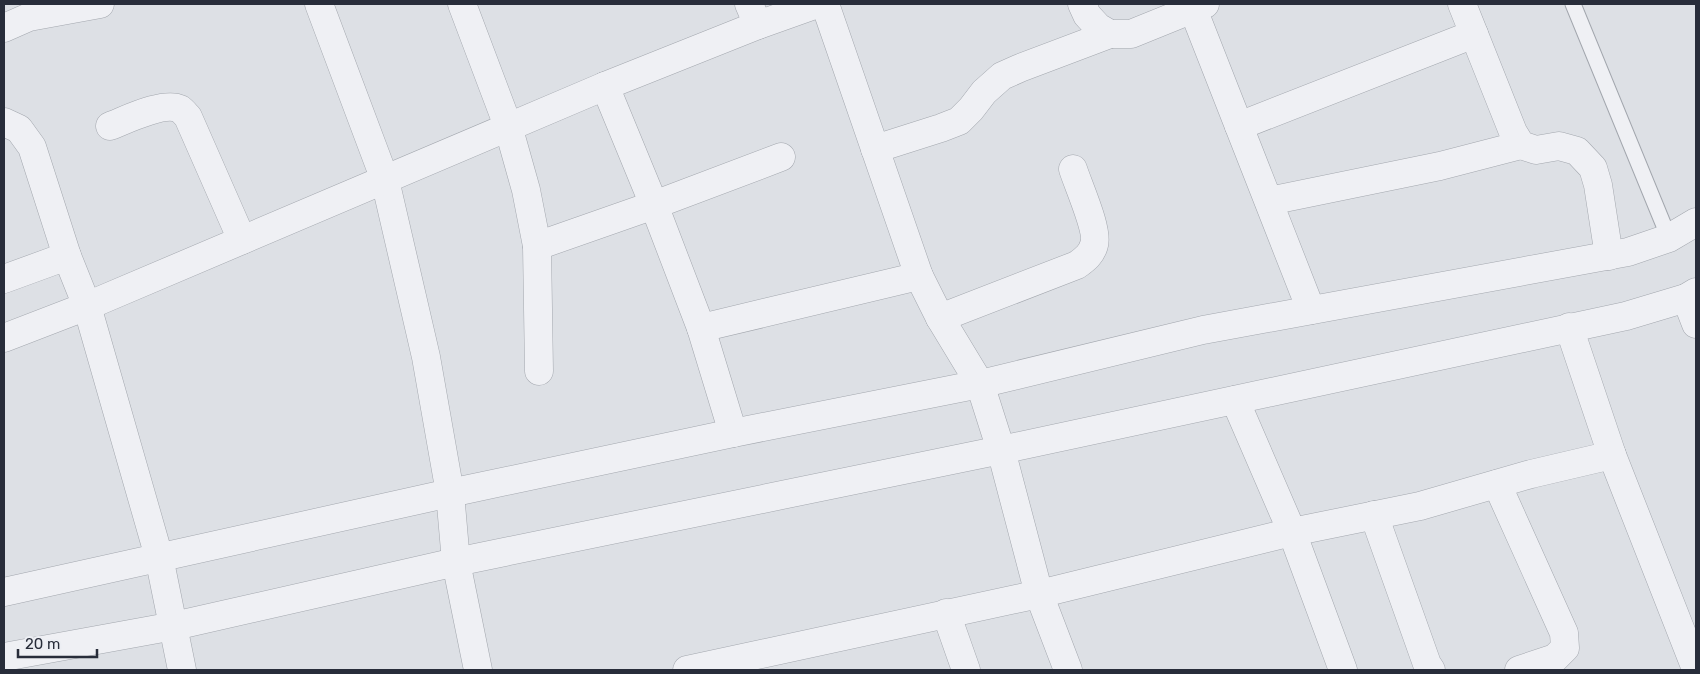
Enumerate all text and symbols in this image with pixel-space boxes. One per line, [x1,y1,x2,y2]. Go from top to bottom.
scale bar [18,626,96,658]
text: 20 m [25,635,60,653]

